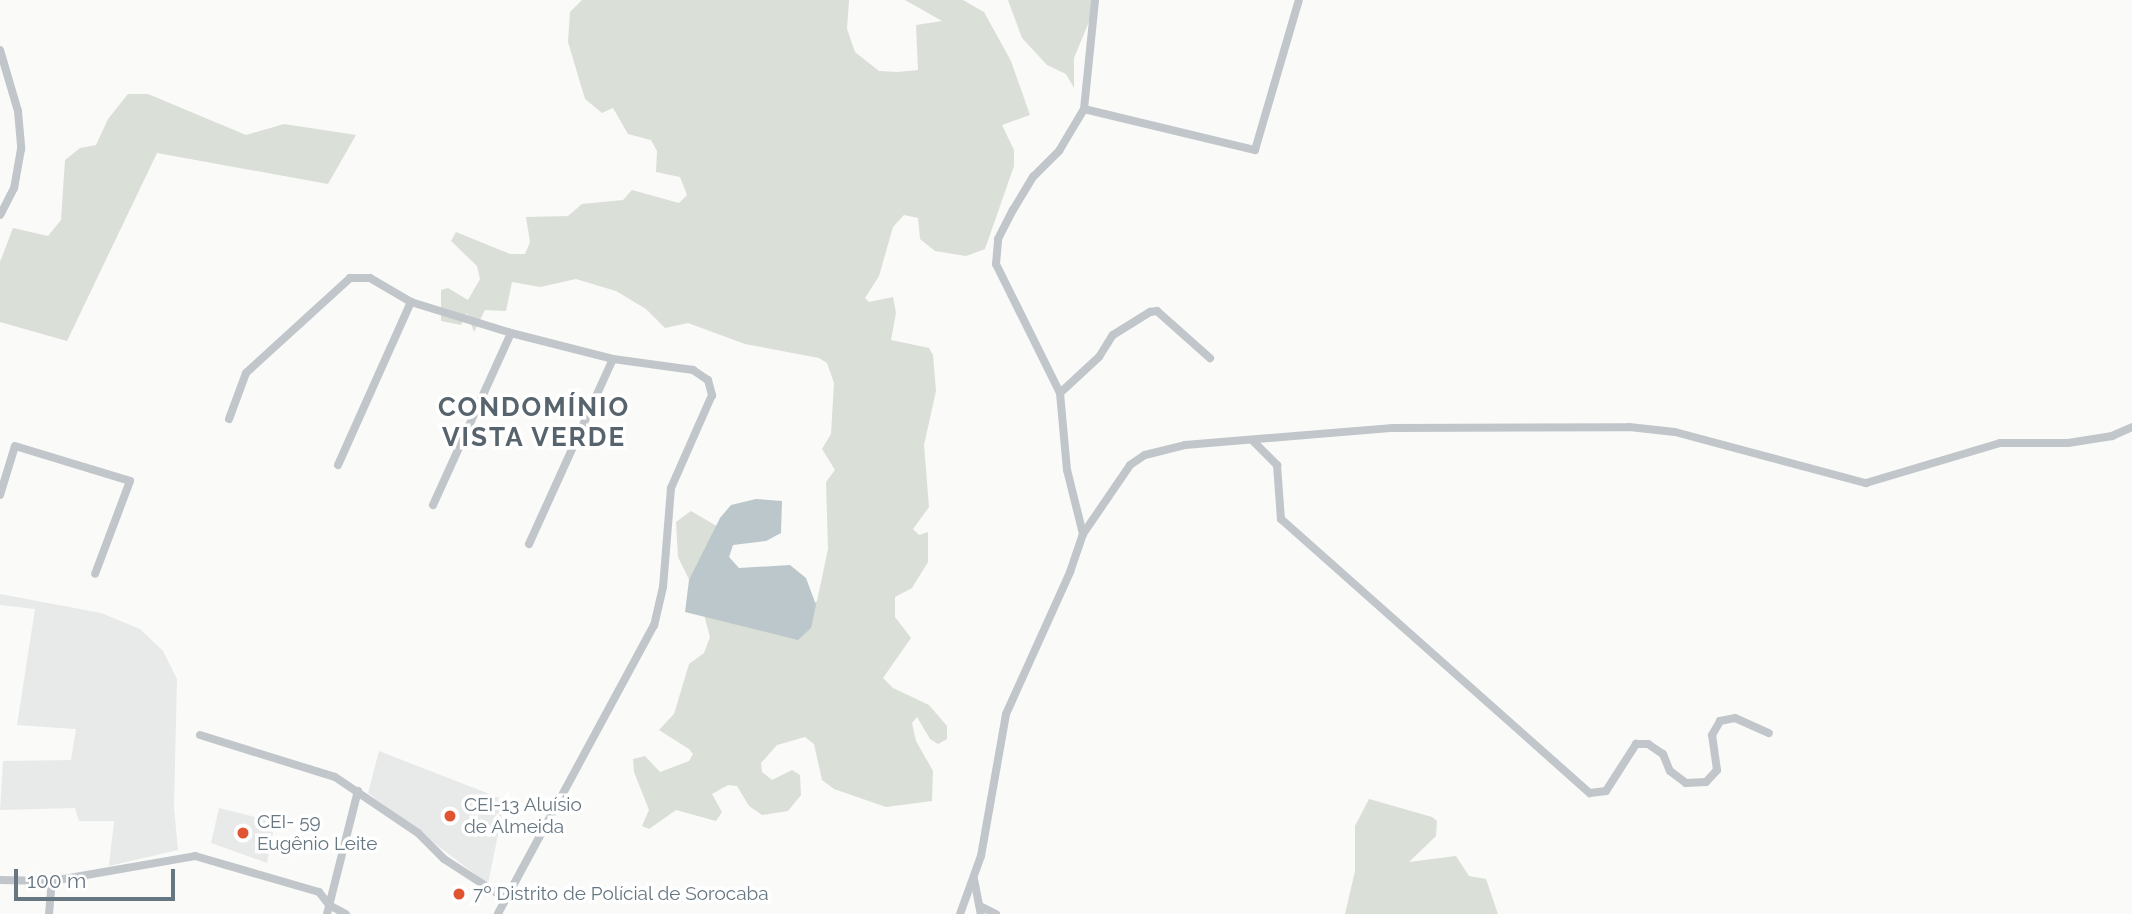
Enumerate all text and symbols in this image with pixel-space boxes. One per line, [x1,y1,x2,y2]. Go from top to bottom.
district label: CONDOMÍNIO VISTA VERDE [439,392,629,453]
place label: CEI-13 Aluísio de Almeida [464,794,582,838]
marker: CEI-13 Aluísio de Almeida [442,808,458,824]
place label: CEI- 59 Eugênio Leite [257,811,377,855]
marker: CEI- 59 Eugênio Leite [235,825,251,841]
scale bar [18,855,178,899]
text: 100 m [27,868,86,893]
place label: 7º Distrito de Polícial de Sorocaba [473,883,769,905]
marker: 7º Distrito de Polícial de Sorocaba [451,886,467,902]

